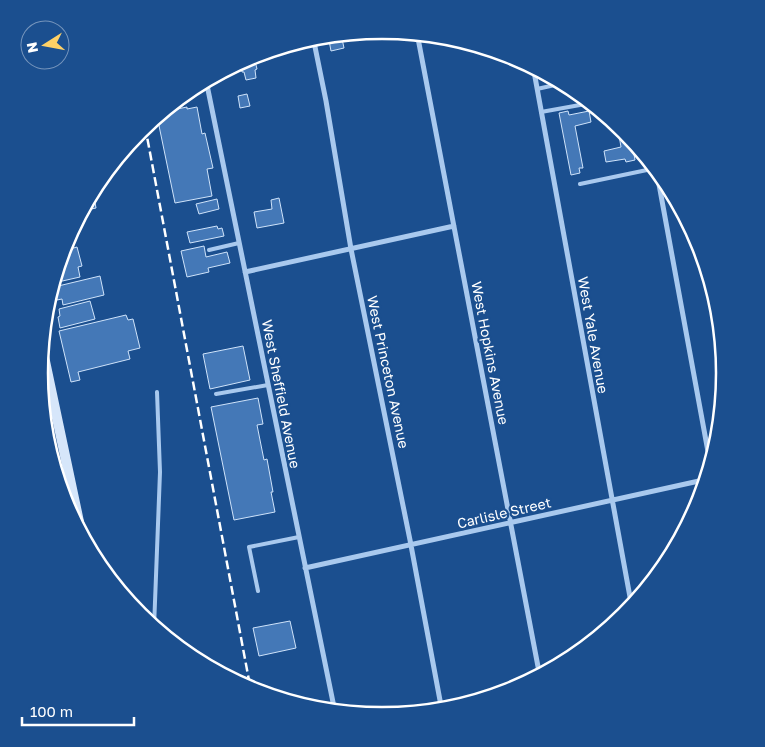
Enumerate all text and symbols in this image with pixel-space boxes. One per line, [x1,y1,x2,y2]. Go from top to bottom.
north arrow [20,20,70,70]
text: N [22,41,41,54]
street label: West Yale Avenue [575,275,612,395]
street label: West Hopkins Avenue [468,280,513,426]
street label: West Princeton Avenue [364,294,413,450]
street label: West Sheffield Avenue [259,318,304,470]
street label: Carlisle Street [455,493,553,532]
scale bar [22,694,135,726]
text: 100 m [30,702,73,720]

